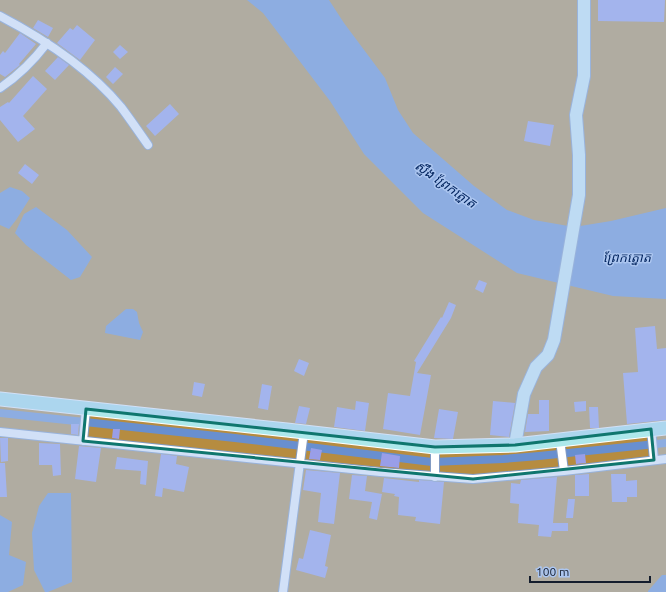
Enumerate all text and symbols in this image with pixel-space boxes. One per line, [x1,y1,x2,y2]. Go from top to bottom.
water label: ស្ទឹង ព្រែកត្នោត [411,157,480,213]
water label: ព្រែកត្នោត [603,250,652,266]
scale bar [530,558,650,584]
text: 100 m [536,565,569,578]

